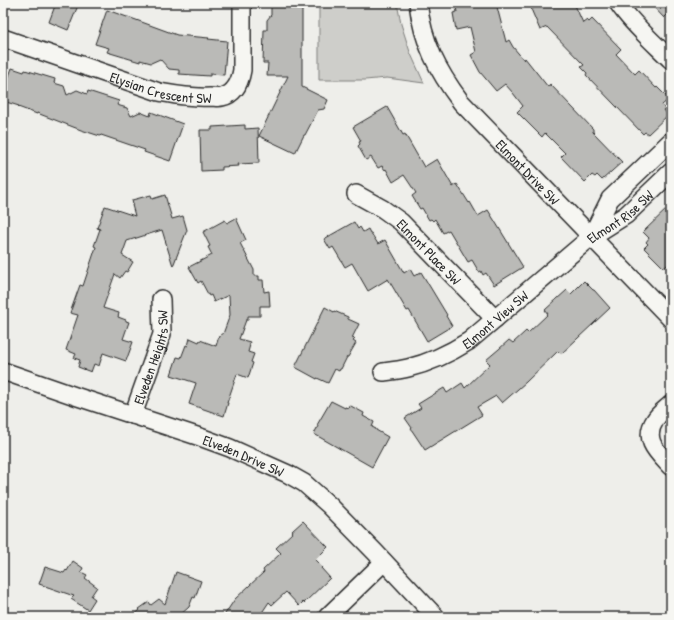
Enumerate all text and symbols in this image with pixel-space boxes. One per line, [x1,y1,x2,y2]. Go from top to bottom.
street label: Elysian Crescent SW [108,66,212,107]
street label: Elmont Drive SW [492,135,565,209]
street label: Elmont Rise SW [582,185,657,247]
street label: Elmont Place SW [393,214,466,289]
street label: Elmont View SW [458,285,532,353]
street label: Elveden Heights SW [128,310,171,407]
street label: Elveden Drive SW [201,429,288,481]

